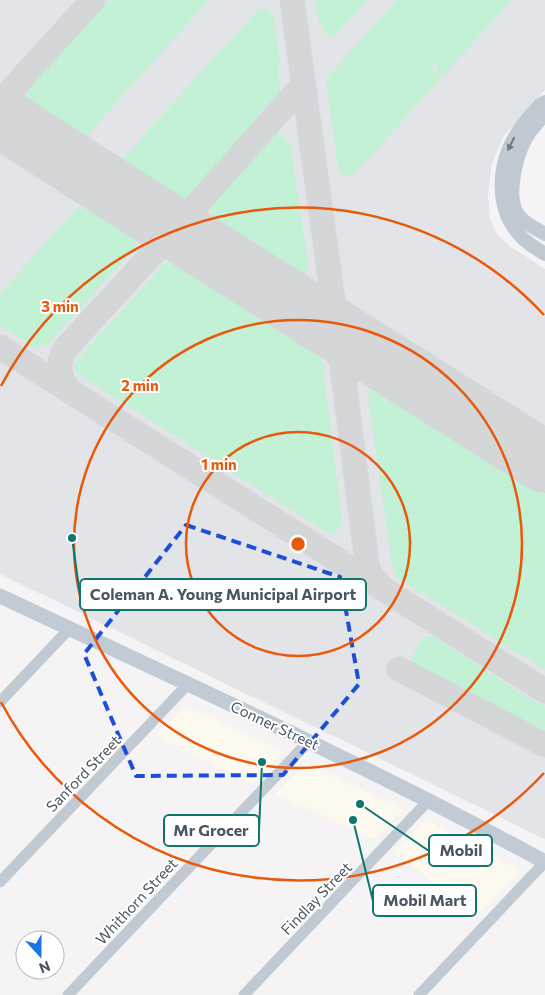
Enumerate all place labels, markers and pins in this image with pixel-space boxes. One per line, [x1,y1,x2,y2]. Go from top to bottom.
centre of rings [289,535,307,553]
callout: Coleman A. Young Municipal Airport [80,579,366,610]
callout: Mr Grocer [164,815,259,846]
callout: Mobil [429,835,492,866]
callout: Mobil Mart [373,885,476,916]

